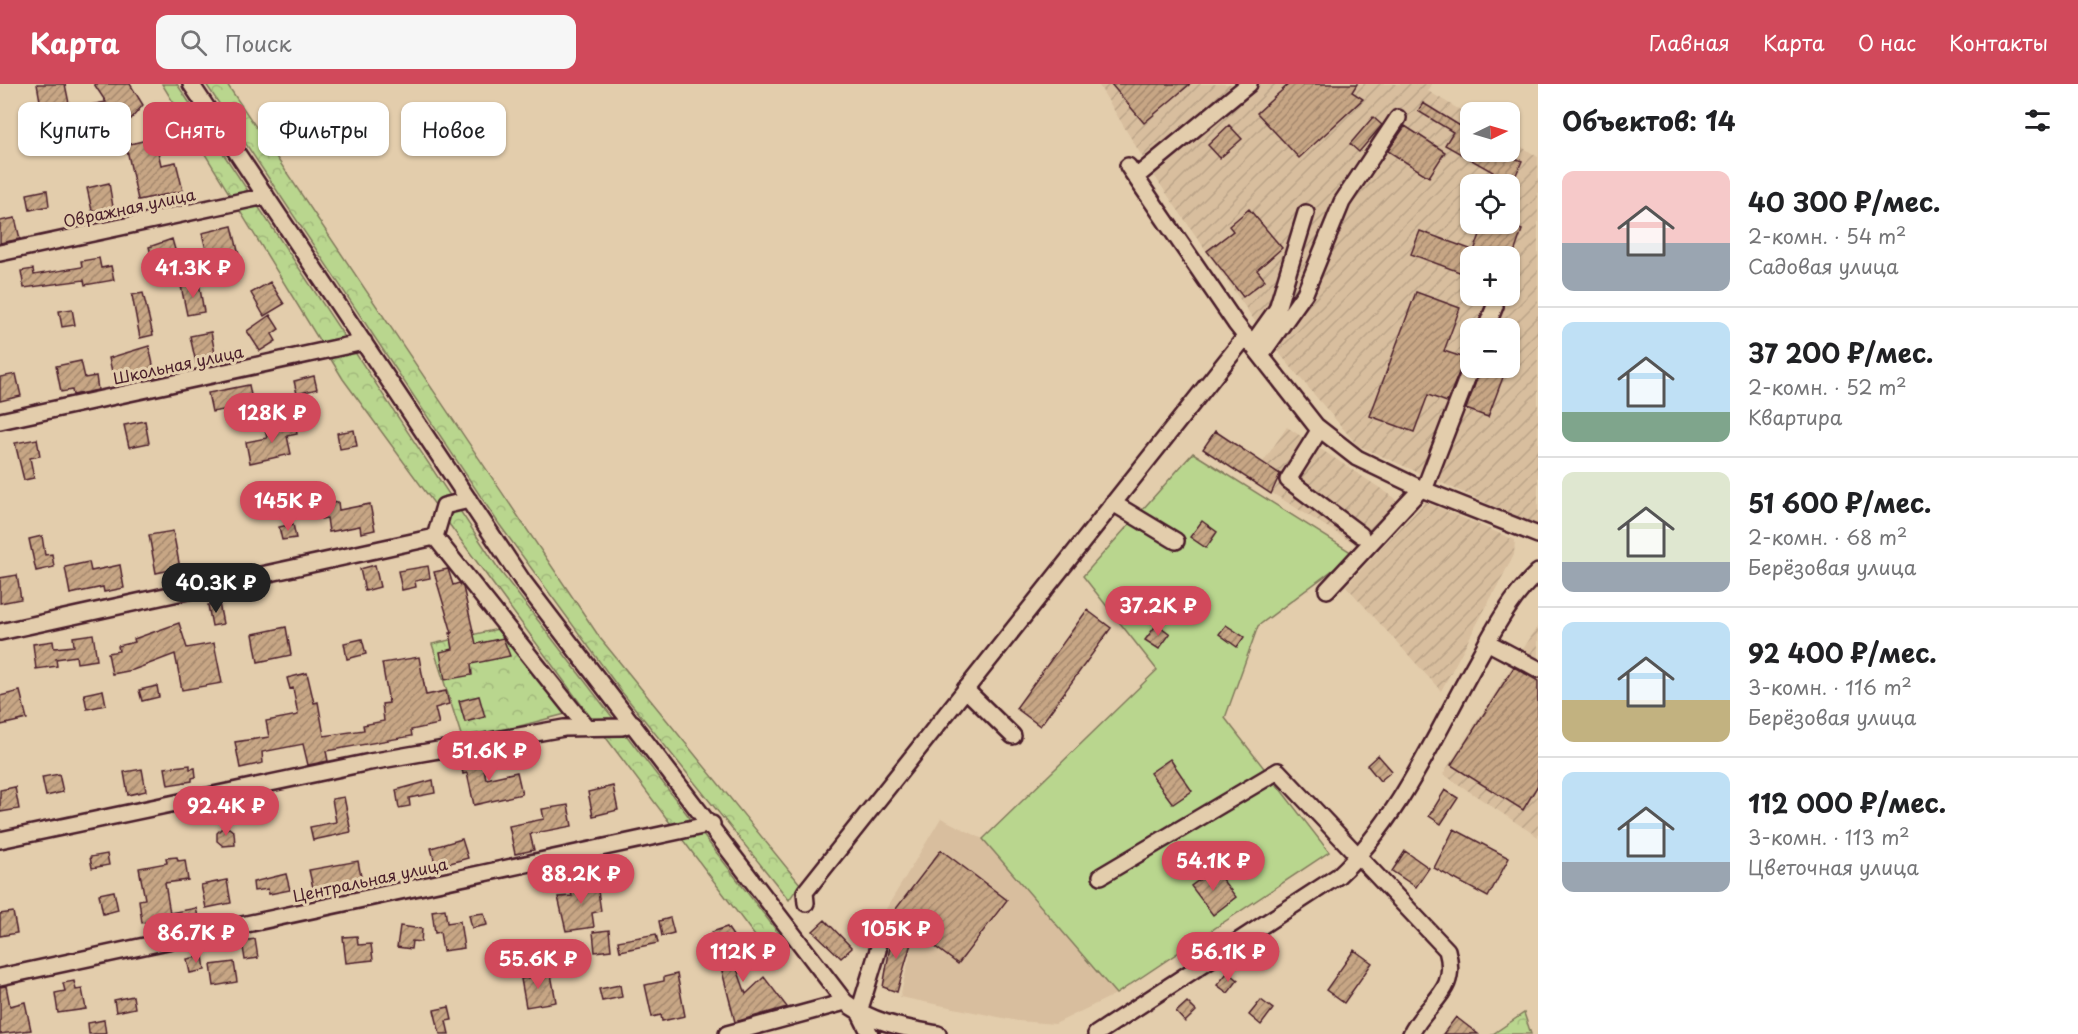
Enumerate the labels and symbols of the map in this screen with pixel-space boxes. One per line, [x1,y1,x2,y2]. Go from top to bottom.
north arrow [1460,102,1520,162]
street label: Овражная улица [61,181,197,233]
pin: 41.3K ₽ [138,248,248,299]
street label: Школьная улица [111,338,245,390]
pin: 128K ₽ [223,393,321,444]
pin: 145K ₽ [239,481,337,532]
pin: 40.3K ₽ [161,563,271,614]
pin: 37.2K ₽ [1103,586,1213,637]
pin: 51.6K ₽ [434,731,544,782]
pin: 92.4K ₽ [171,786,281,837]
pin: 54.1K ₽ [1158,841,1268,892]
street label: Центральная улица [290,851,450,907]
pin: 88.2K ₽ [526,854,636,905]
pin: 105K ₽ [847,909,945,960]
pin: 86.7K ₽ [141,913,251,964]
pin: 112K ₽ [694,932,792,983]
pin: 56.1K ₽ [1173,932,1283,983]
pin: 55.6K ₽ [483,939,593,990]

